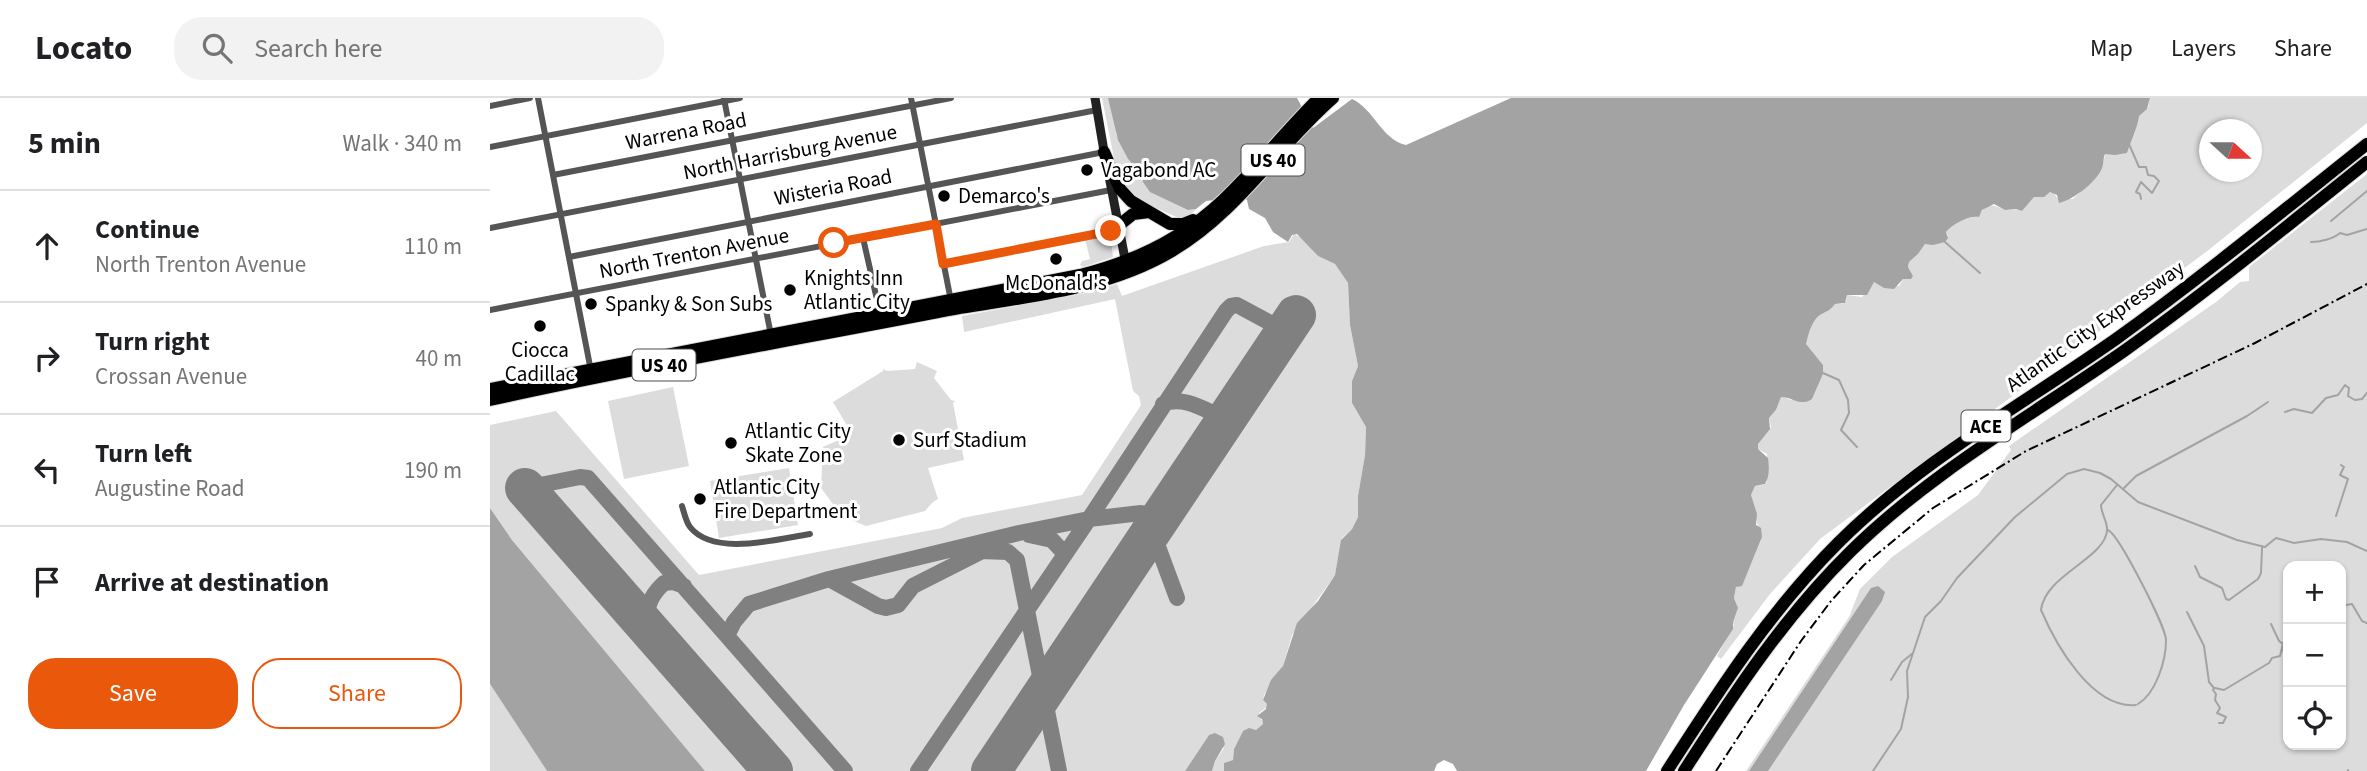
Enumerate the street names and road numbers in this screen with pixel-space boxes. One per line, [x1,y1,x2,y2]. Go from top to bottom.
street label: Warrena Road [623,105,749,157]
street label: North Harrisburg Avenue [680,117,900,187]
road number: US 40 [1242,144,1304,176]
street label: Wisteria Road [771,161,895,213]
street label: North Trenton Avenue [596,220,792,286]
street label: Atlantic City Expressway [2000,253,2190,399]
road number: US 40 [632,350,696,380]
road number: ACE [1962,410,2010,442]

